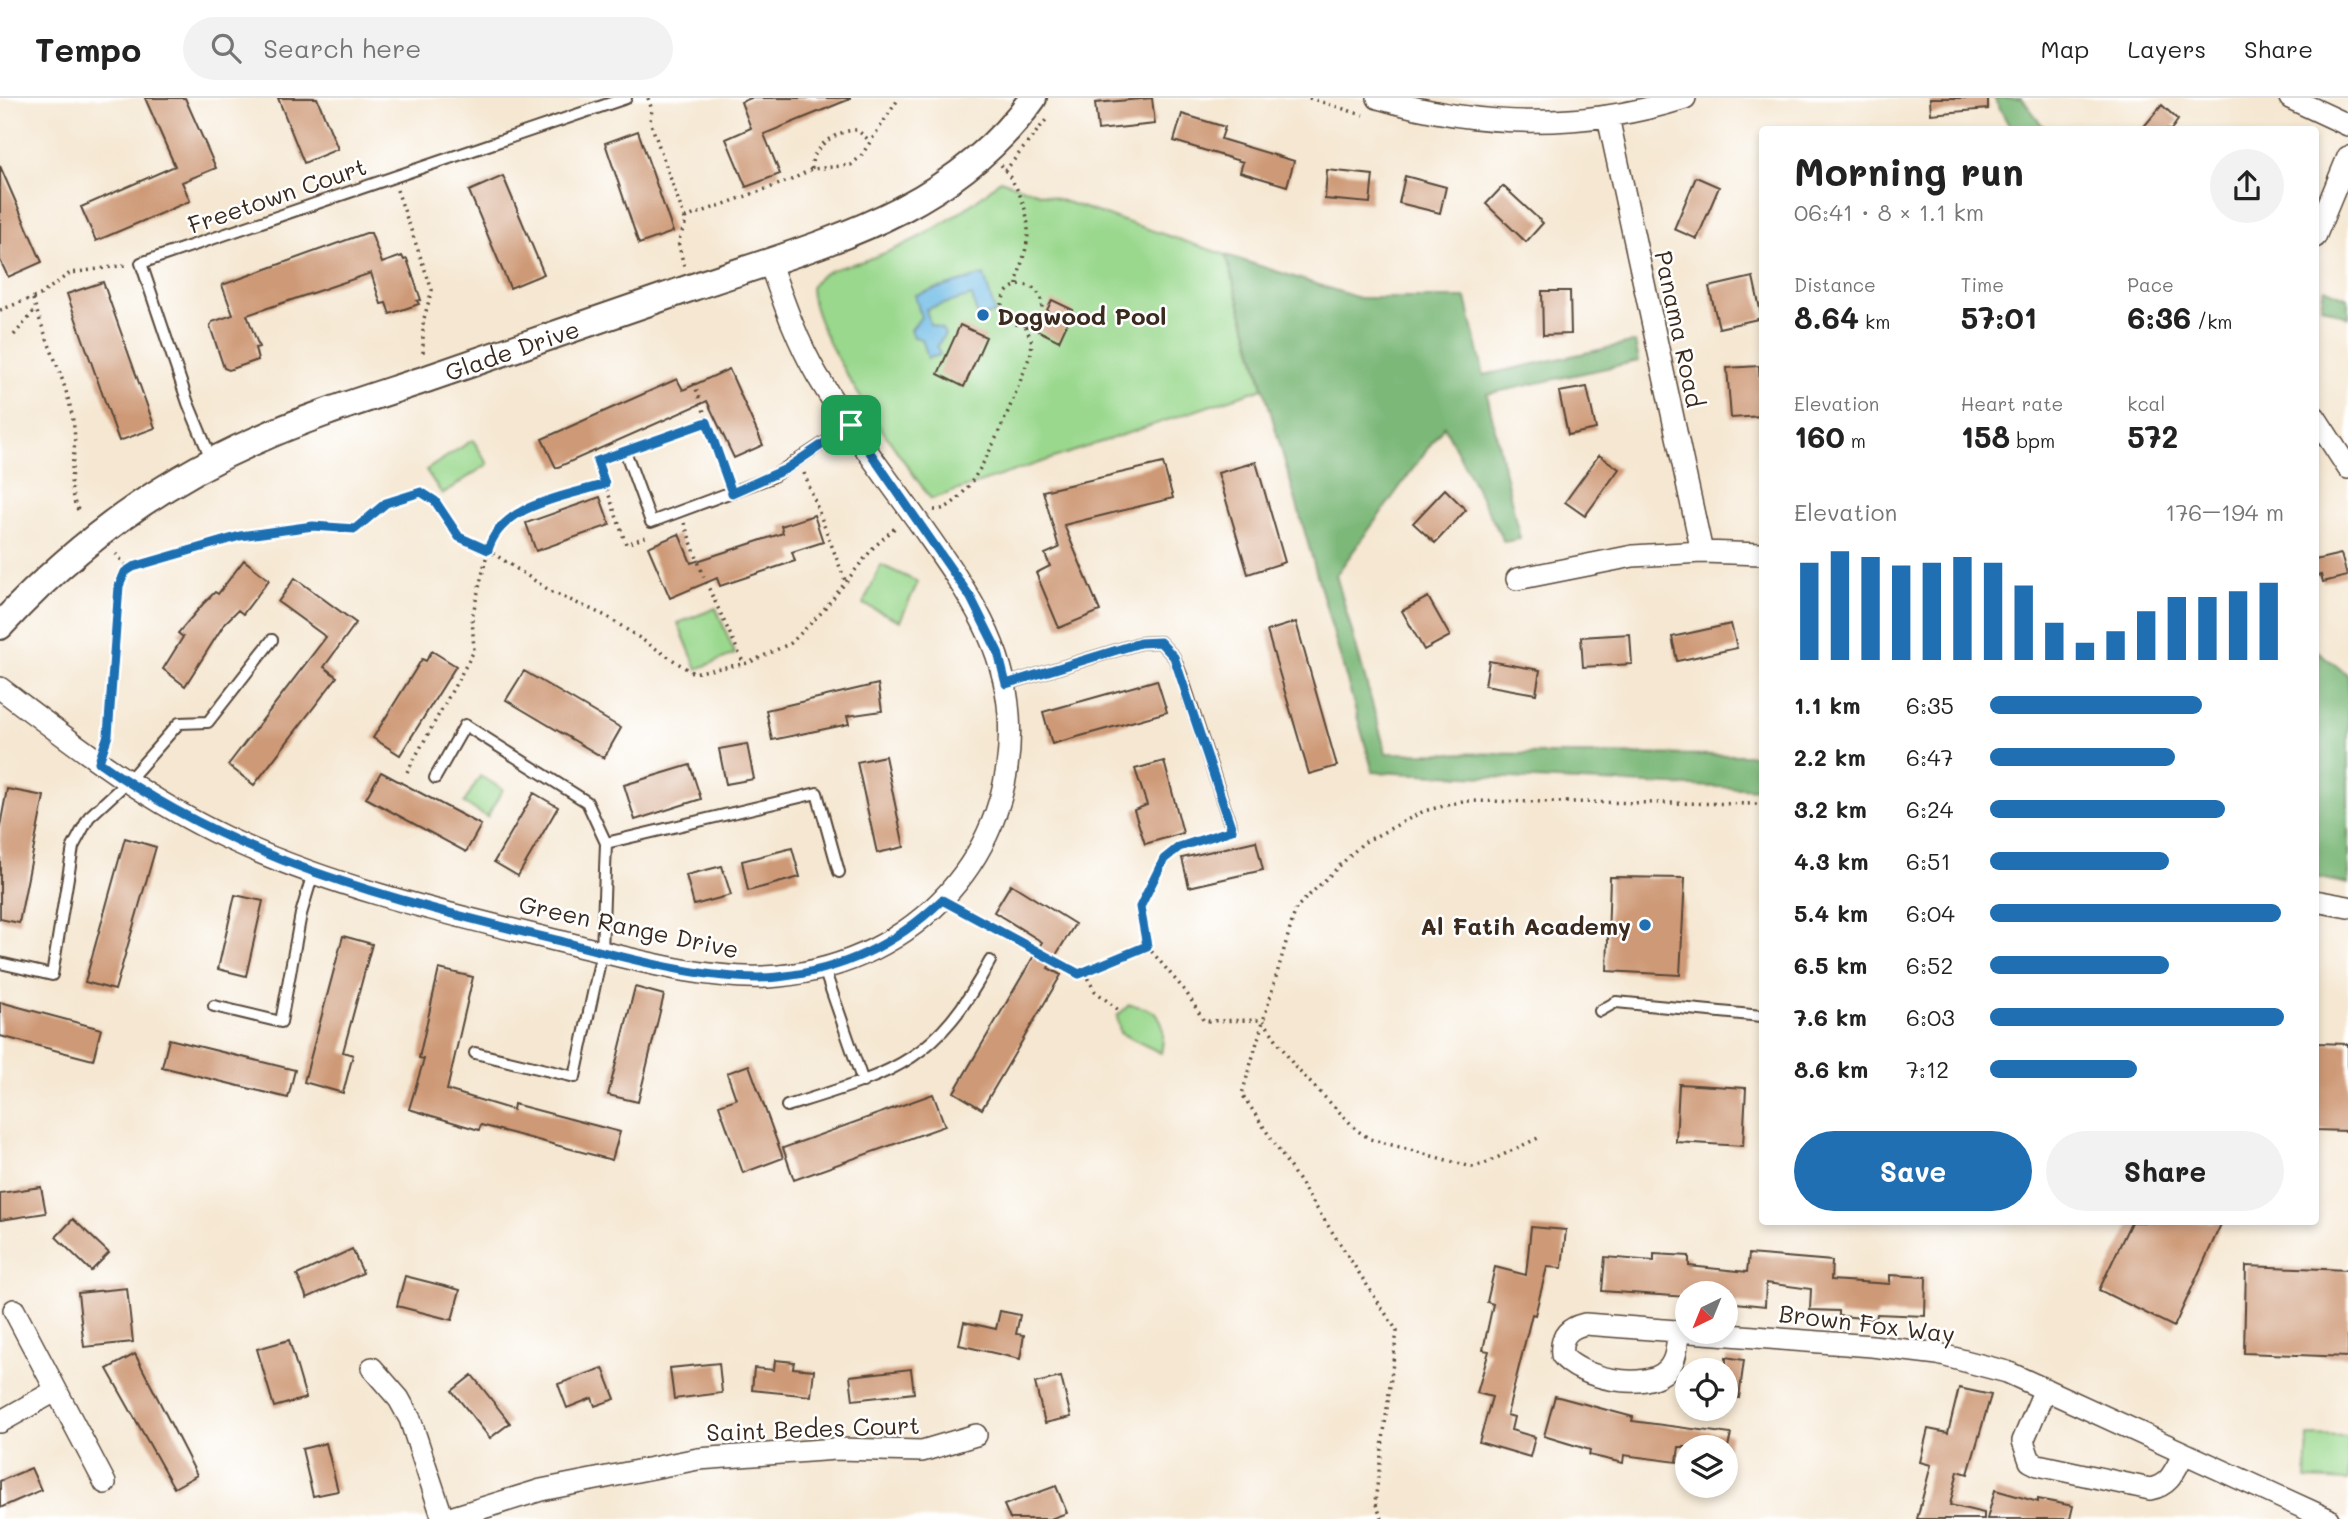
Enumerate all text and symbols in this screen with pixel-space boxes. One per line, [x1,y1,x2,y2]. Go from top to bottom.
search box [183,17,673,80]
text: Tempo [35,27,141,70]
icon: search [207,29,245,67]
text: Search here [263,31,421,65]
text: Map [2041,33,2089,64]
text: Layers [2127,33,2206,64]
text: Share [2244,33,2313,64]
text: Morning run [1794,146,2024,196]
button: share [2210,149,2284,223]
street label: Freetown Court [184,150,370,240]
text: 06:41 · 8 × 1.1 km [1794,197,1984,227]
street label: Panama Road [1648,248,1712,410]
text: Distance [1794,272,1876,297]
text: Time [1961,272,2004,297]
text: Pace [2127,272,2174,297]
text: 8.64 [1794,297,1859,337]
text: 57:01 [1961,297,2037,337]
text: 6:36 [2127,297,2191,337]
place label: Dogwood Pool [997,300,1167,331]
marker: Dogwood Pool [975,307,991,323]
text: km [1859,309,1890,334]
text: /km [2191,309,2232,334]
street label: Glade Drive [441,312,583,387]
text: Elevation [1794,391,1879,416]
text: Heart rate [1961,391,2063,416]
text: kcal [2127,391,2165,416]
pin [821,395,881,455]
icon: arrive [832,406,870,444]
text: 160 [1794,416,1845,456]
text: 158 [1961,416,2010,456]
text: 572 [2127,416,2178,456]
text: m [1845,428,1866,453]
text: bpm [2010,428,2055,453]
text: Elevation [1794,497,1897,527]
text: 176–194 m [2165,497,2284,527]
text: 1.1 km [1794,690,1860,720]
text: 6:35 [1906,690,1954,720]
text: 2.2 km [1794,742,1866,772]
text: 6:47 [1906,742,1953,772]
text: 3.2 km [1794,794,1867,824]
text: 6:24 [1906,794,1953,824]
text: 4.3 km [1794,846,1868,876]
text: 6:51 [1906,846,1951,876]
street label: Green Range Drive [516,888,742,964]
text: 5.4 km [1794,898,1868,928]
text: 6:04 [1906,898,1955,928]
place label: Al Fatih Academy [1420,910,1631,941]
marker: Al Fatih Academy [1637,917,1653,933]
text: 6.5 km [1794,950,1867,980]
text: 6:52 [1906,950,1953,980]
text: 7.6 km [1794,1002,1867,1032]
text: 6:03 [1906,1002,1955,1032]
text: 8.6 km [1794,1054,1868,1084]
text: 7:12 [1906,1054,1949,1084]
button: Save [1794,1131,2032,1211]
button: Share [2046,1131,2284,1211]
north arrow [1675,1281,1738,1344]
map controls [1675,1281,1738,1498]
street label: Brown Fox Way [1777,1297,1957,1349]
button: locate [1675,1358,1738,1421]
street label: Saint Bedes Court [706,1409,920,1447]
button: layers [1675,1435,1738,1498]

